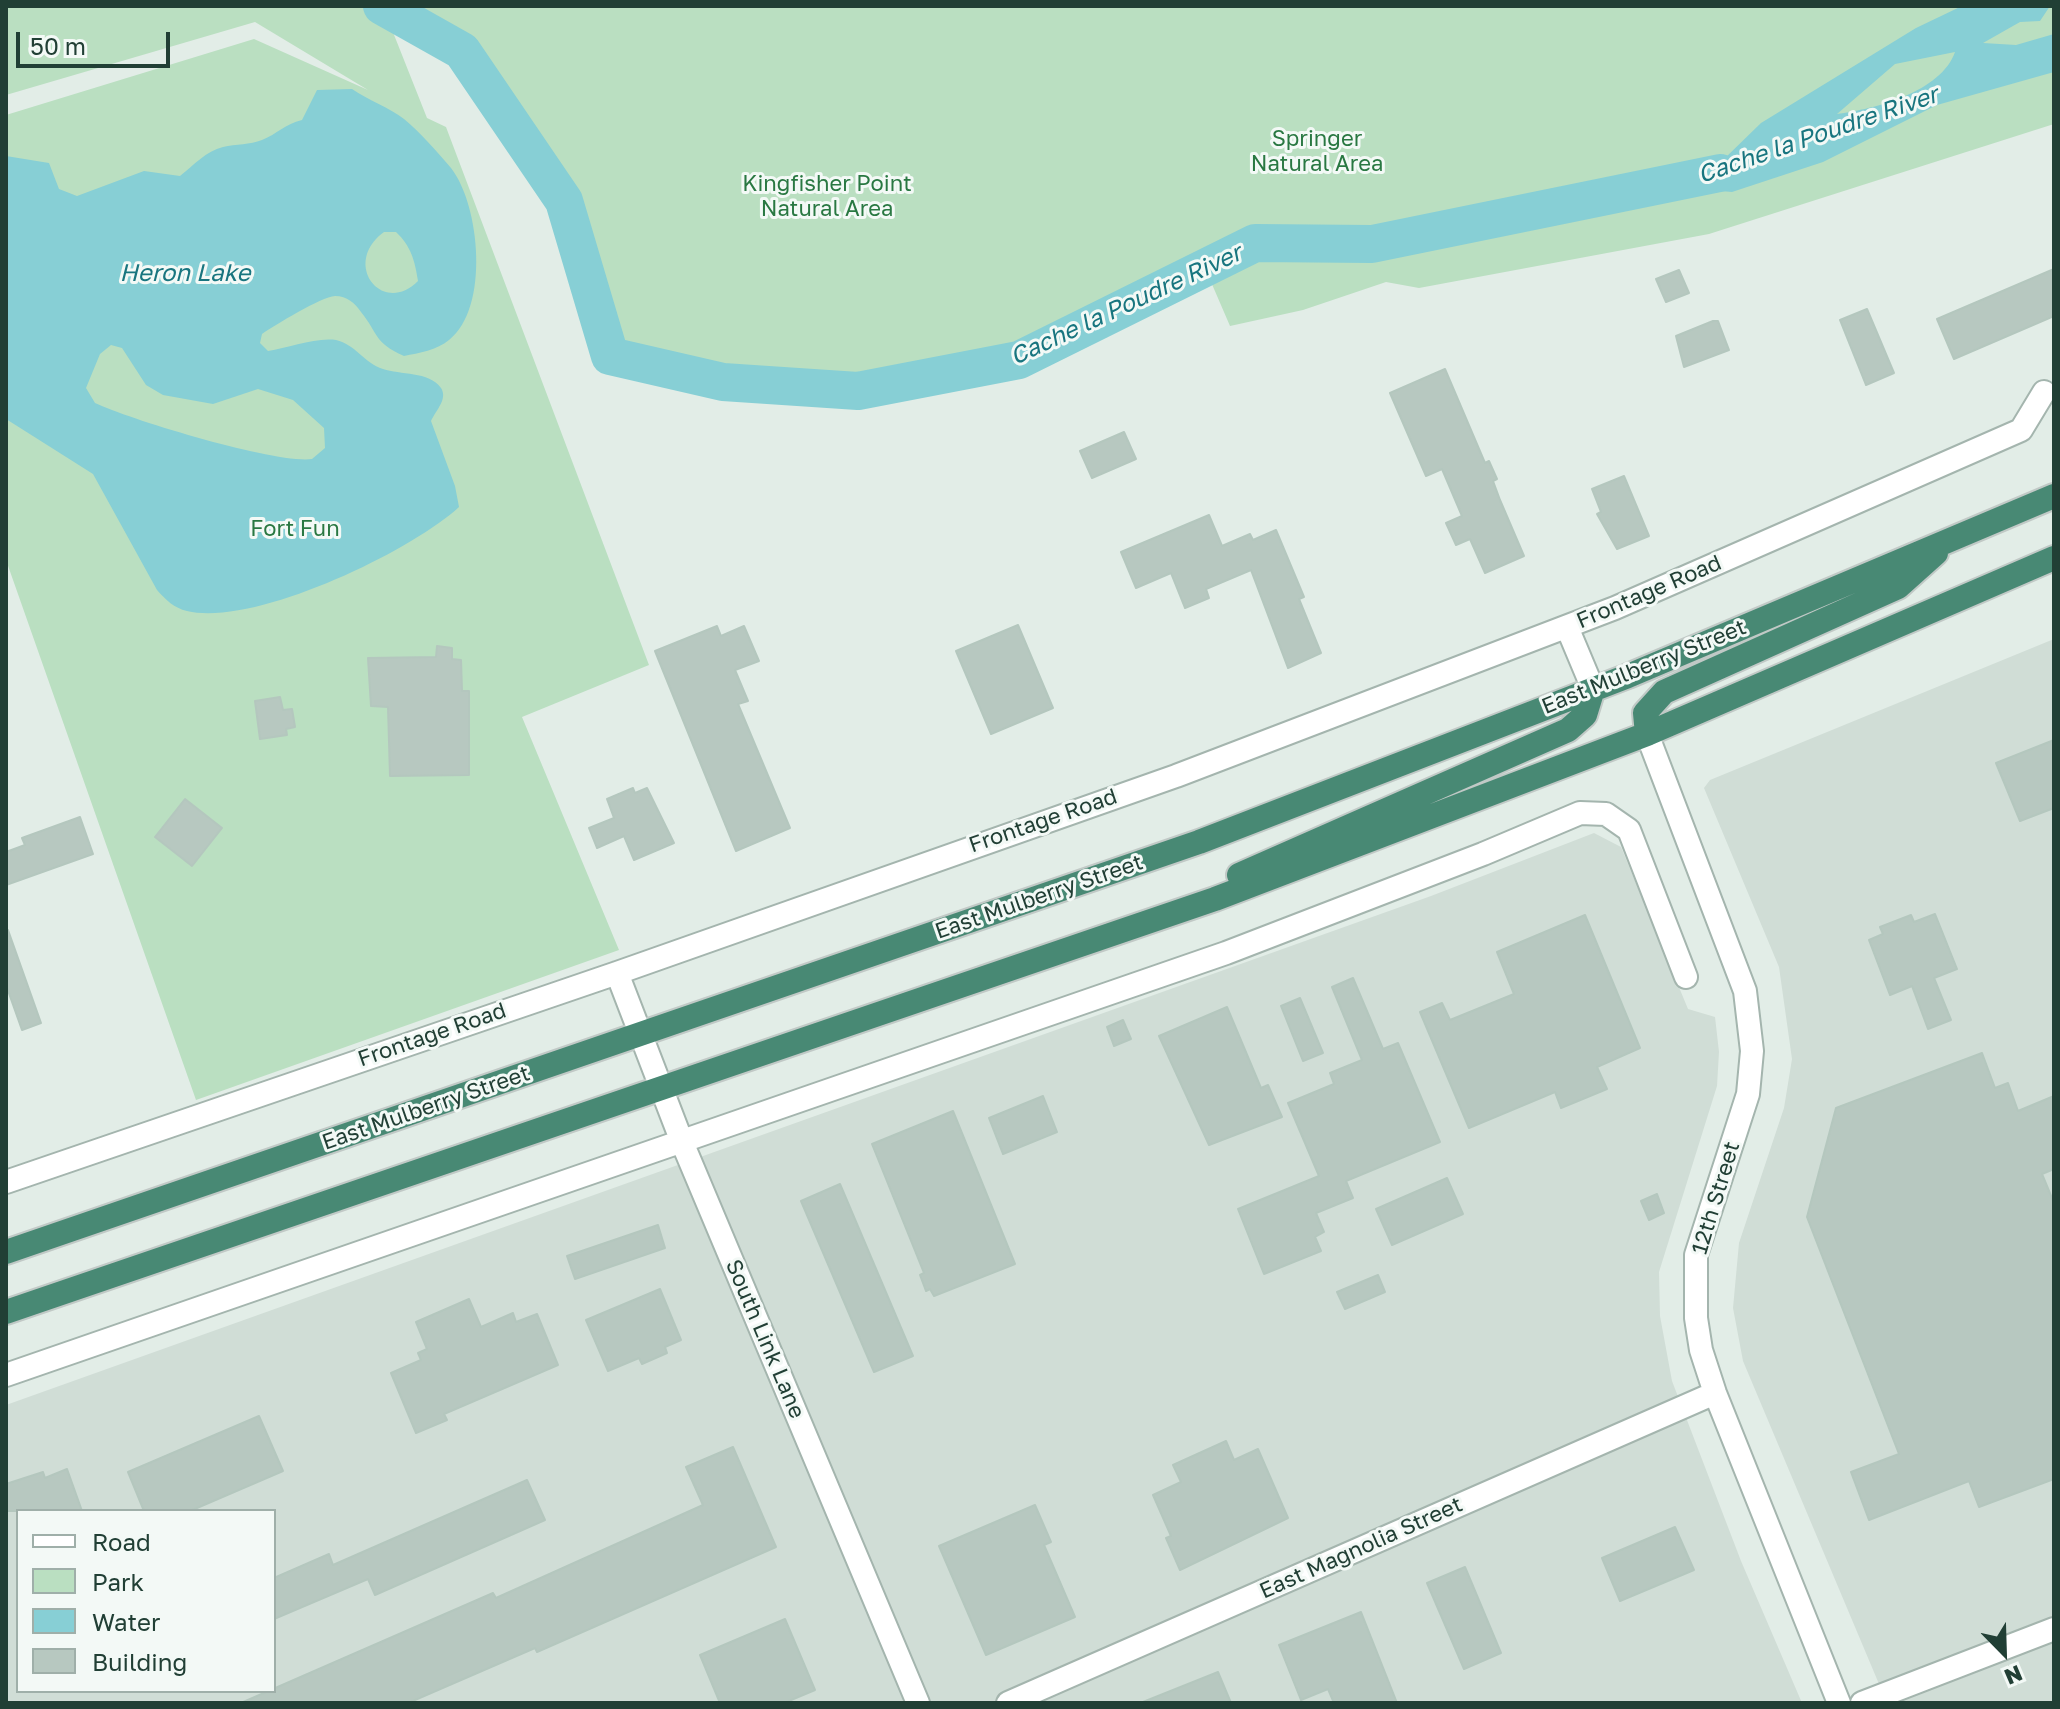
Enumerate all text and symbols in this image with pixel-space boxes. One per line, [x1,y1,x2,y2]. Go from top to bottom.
scale bar [20,16,174,66]
text: 50 m [30,31,86,60]
water label: Cache la Poudre River [1694,80,1942,190]
park label: Springer Natural Area [1251,126,1383,178]
park label: Kingfisher Point Natural Area [742,171,912,222]
water label: Cache la Poudre River [1006,239,1246,371]
water label: Heron Lake [120,259,250,287]
park label: Fort Fun [250,516,340,542]
street label: Frontage Road [1573,550,1725,634]
street label: East Mulberry Street [1538,614,1750,720]
street label: Frontage Road [965,783,1121,859]
street label: East Mulberry Street [932,849,1146,945]
street label: Frontage Road [354,997,510,1073]
street label: East Mulberry Street [319,1060,533,1156]
street label: 12th Street [1686,1138,1746,1258]
street label: South Link Lane [720,1256,810,1422]
street label: East Magnolia Street [1256,1491,1466,1605]
legend [16,1509,276,1693]
text: Road [92,1527,151,1556]
text: Park [92,1567,144,1596]
text: Water [92,1607,160,1636]
north arrow [1964,1613,2044,1693]
text: Building [92,1647,187,1676]
text: N [2001,1660,2027,1691]

